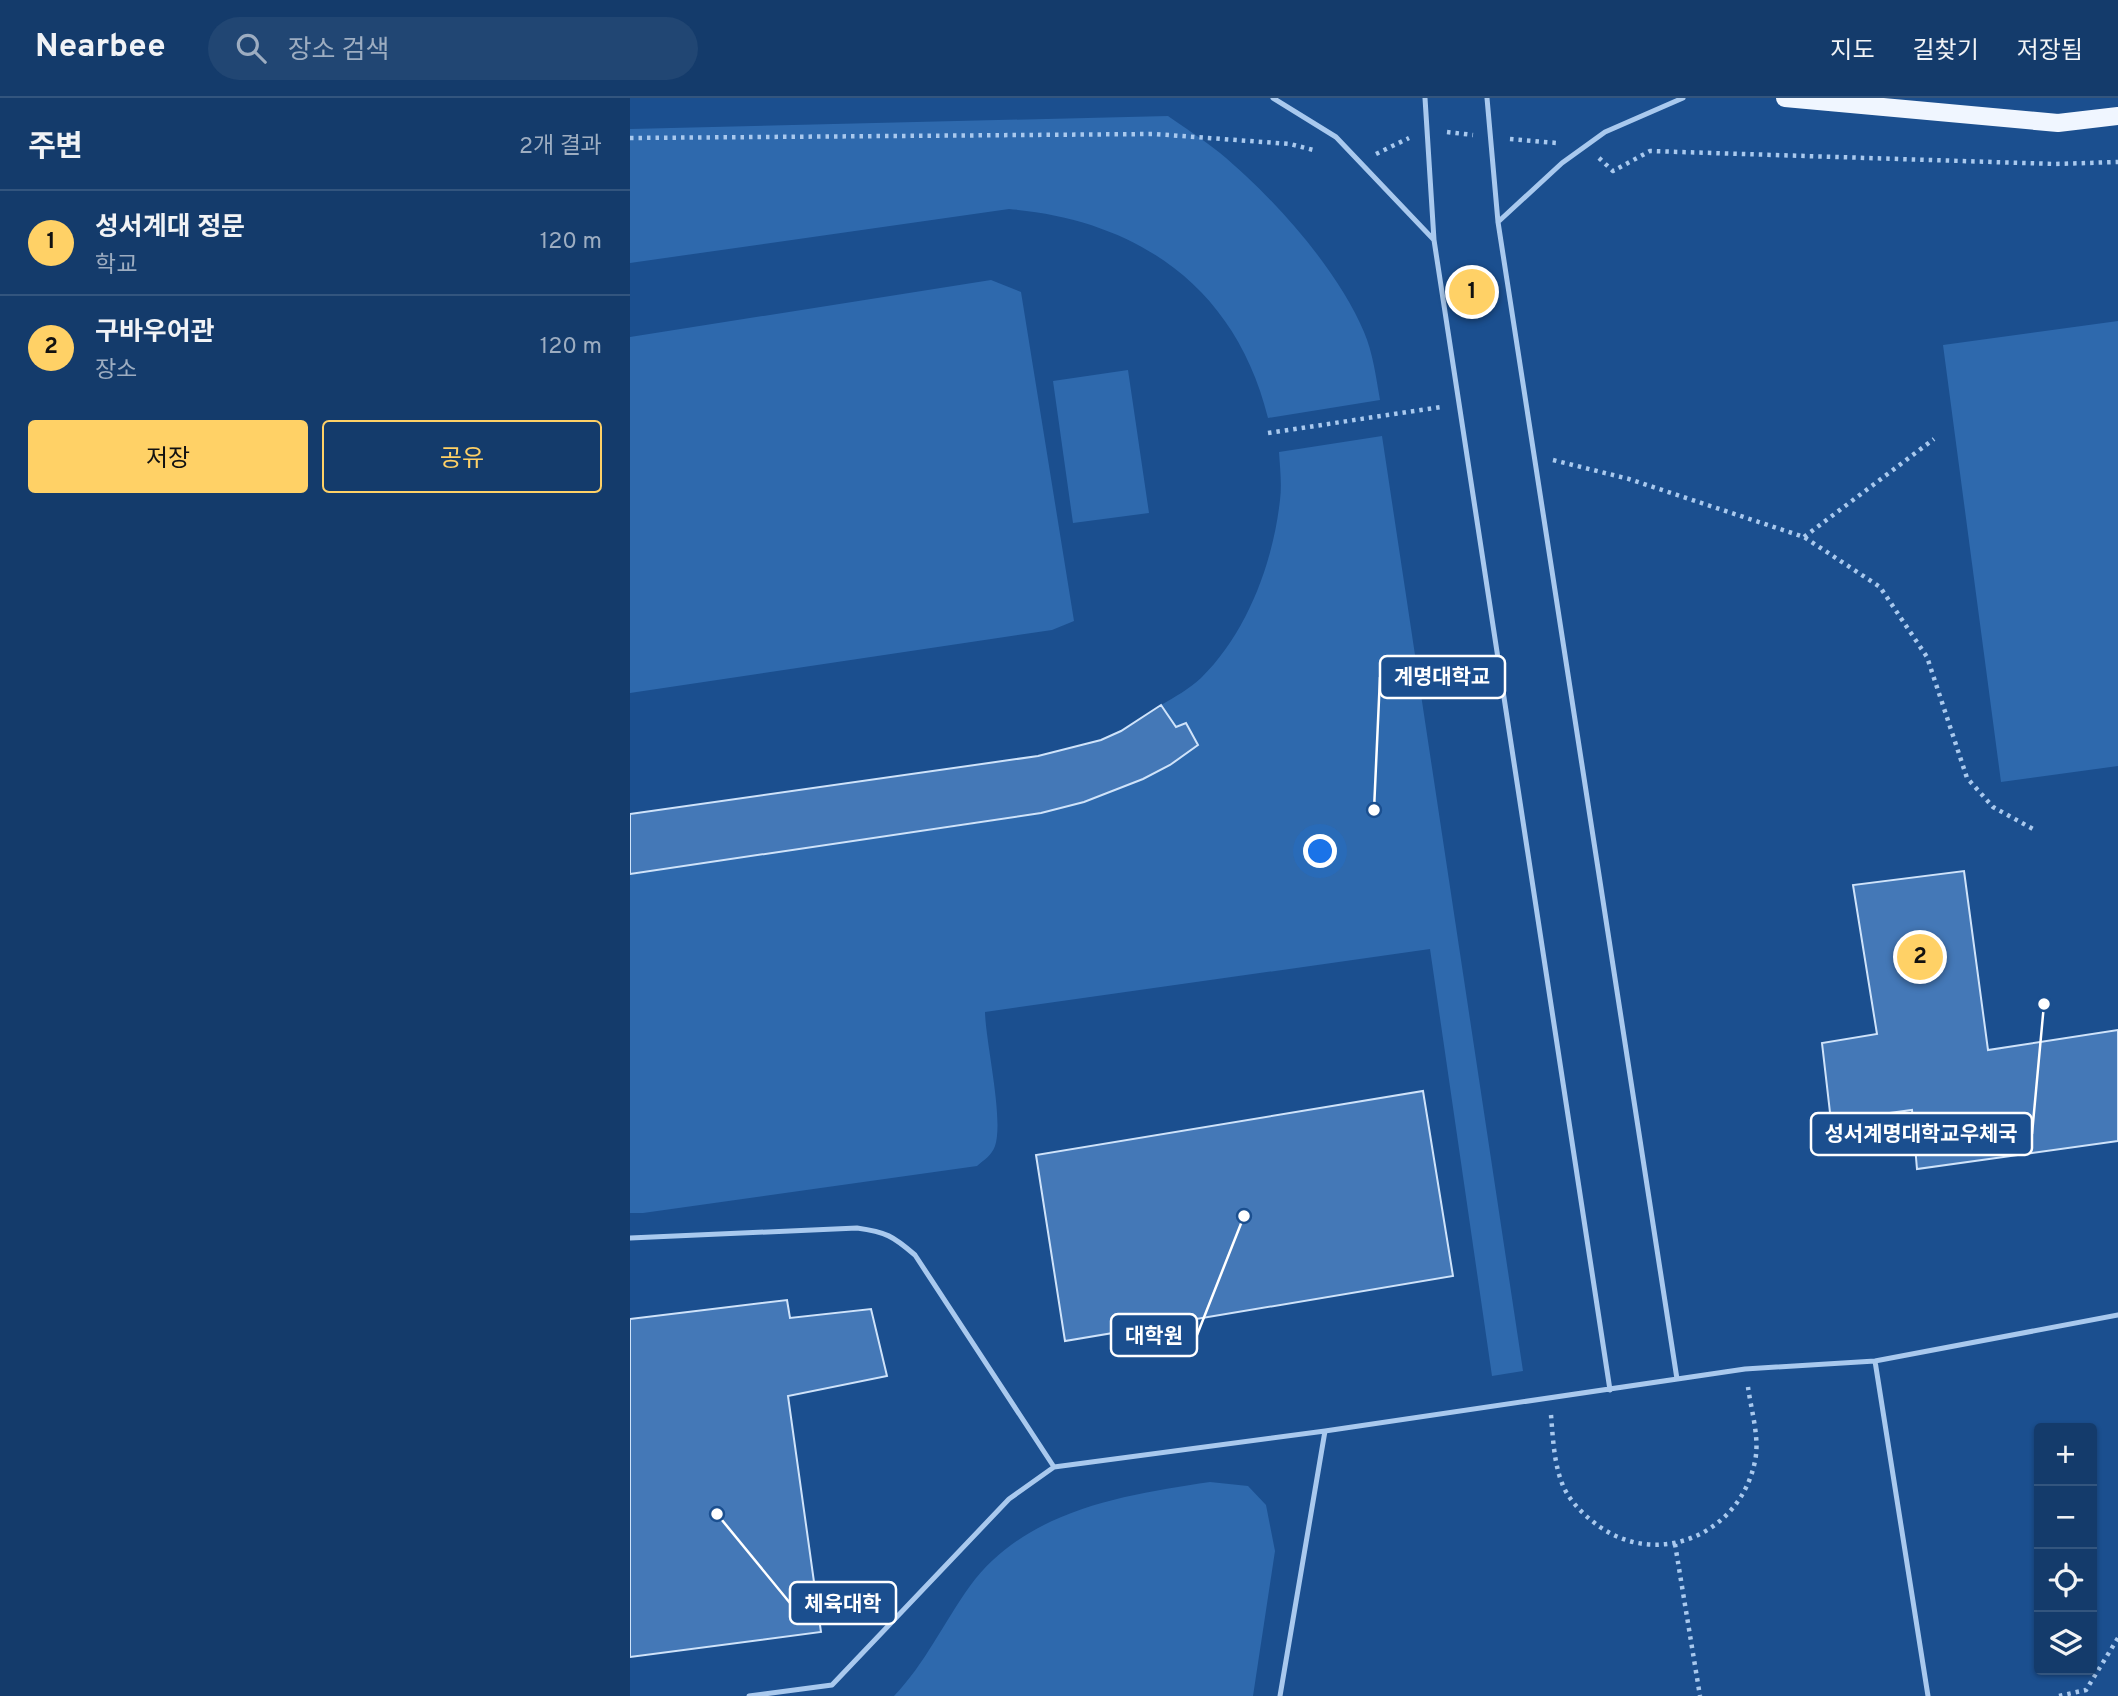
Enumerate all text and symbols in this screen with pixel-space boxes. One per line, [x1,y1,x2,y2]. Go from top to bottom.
search box [208,17,698,80]
text: Nearbee [35,27,166,69]
icon: search [232,29,270,67]
text: 장소 검색 [288,35,389,68]
text: 지도 [1830,37,1875,67]
text: 길찾기 [1913,37,1979,67]
text: 저장됨 [2017,37,2083,67]
text: 주변 [28,130,83,167]
text: 2개 결과 [519,133,602,162]
text: 성서계대 정문 [95,212,245,245]
text: 1 [46,228,56,257]
text: 120 m [540,228,602,257]
text: 학교 [95,252,137,281]
pin: 1 [1449,266,1495,318]
text: 구바우어관 [95,317,215,350]
text: 2 [44,333,58,362]
text: 120 m [540,333,602,362]
text: 장소 [95,357,137,386]
button: 저장 [28,420,308,493]
button: 공유 [322,420,602,493]
callout: 계명대학교 [1380,656,1505,698]
text: 계명대학교 [1394,665,1490,692]
your location [1303,834,1337,868]
pin: 2 [1897,931,1943,983]
callout: 성서계명대학교우체국 [1811,1113,2032,1155]
text: 성서계명대학교우체국 [1824,1122,2018,1149]
callout: 대학원 [1111,1314,1197,1356]
text: 대학원 [1125,1324,1183,1351]
map controls [2034,1423,2097,1675]
button: + [2034,1423,2097,1486]
button: − [2034,1486,2097,1549]
button: locate [2034,1549,2097,1612]
callout: 체육대학 [790,1582,896,1624]
text: 체육대학 [804,1592,882,1619]
button: layers [2034,1612,2097,1675]

